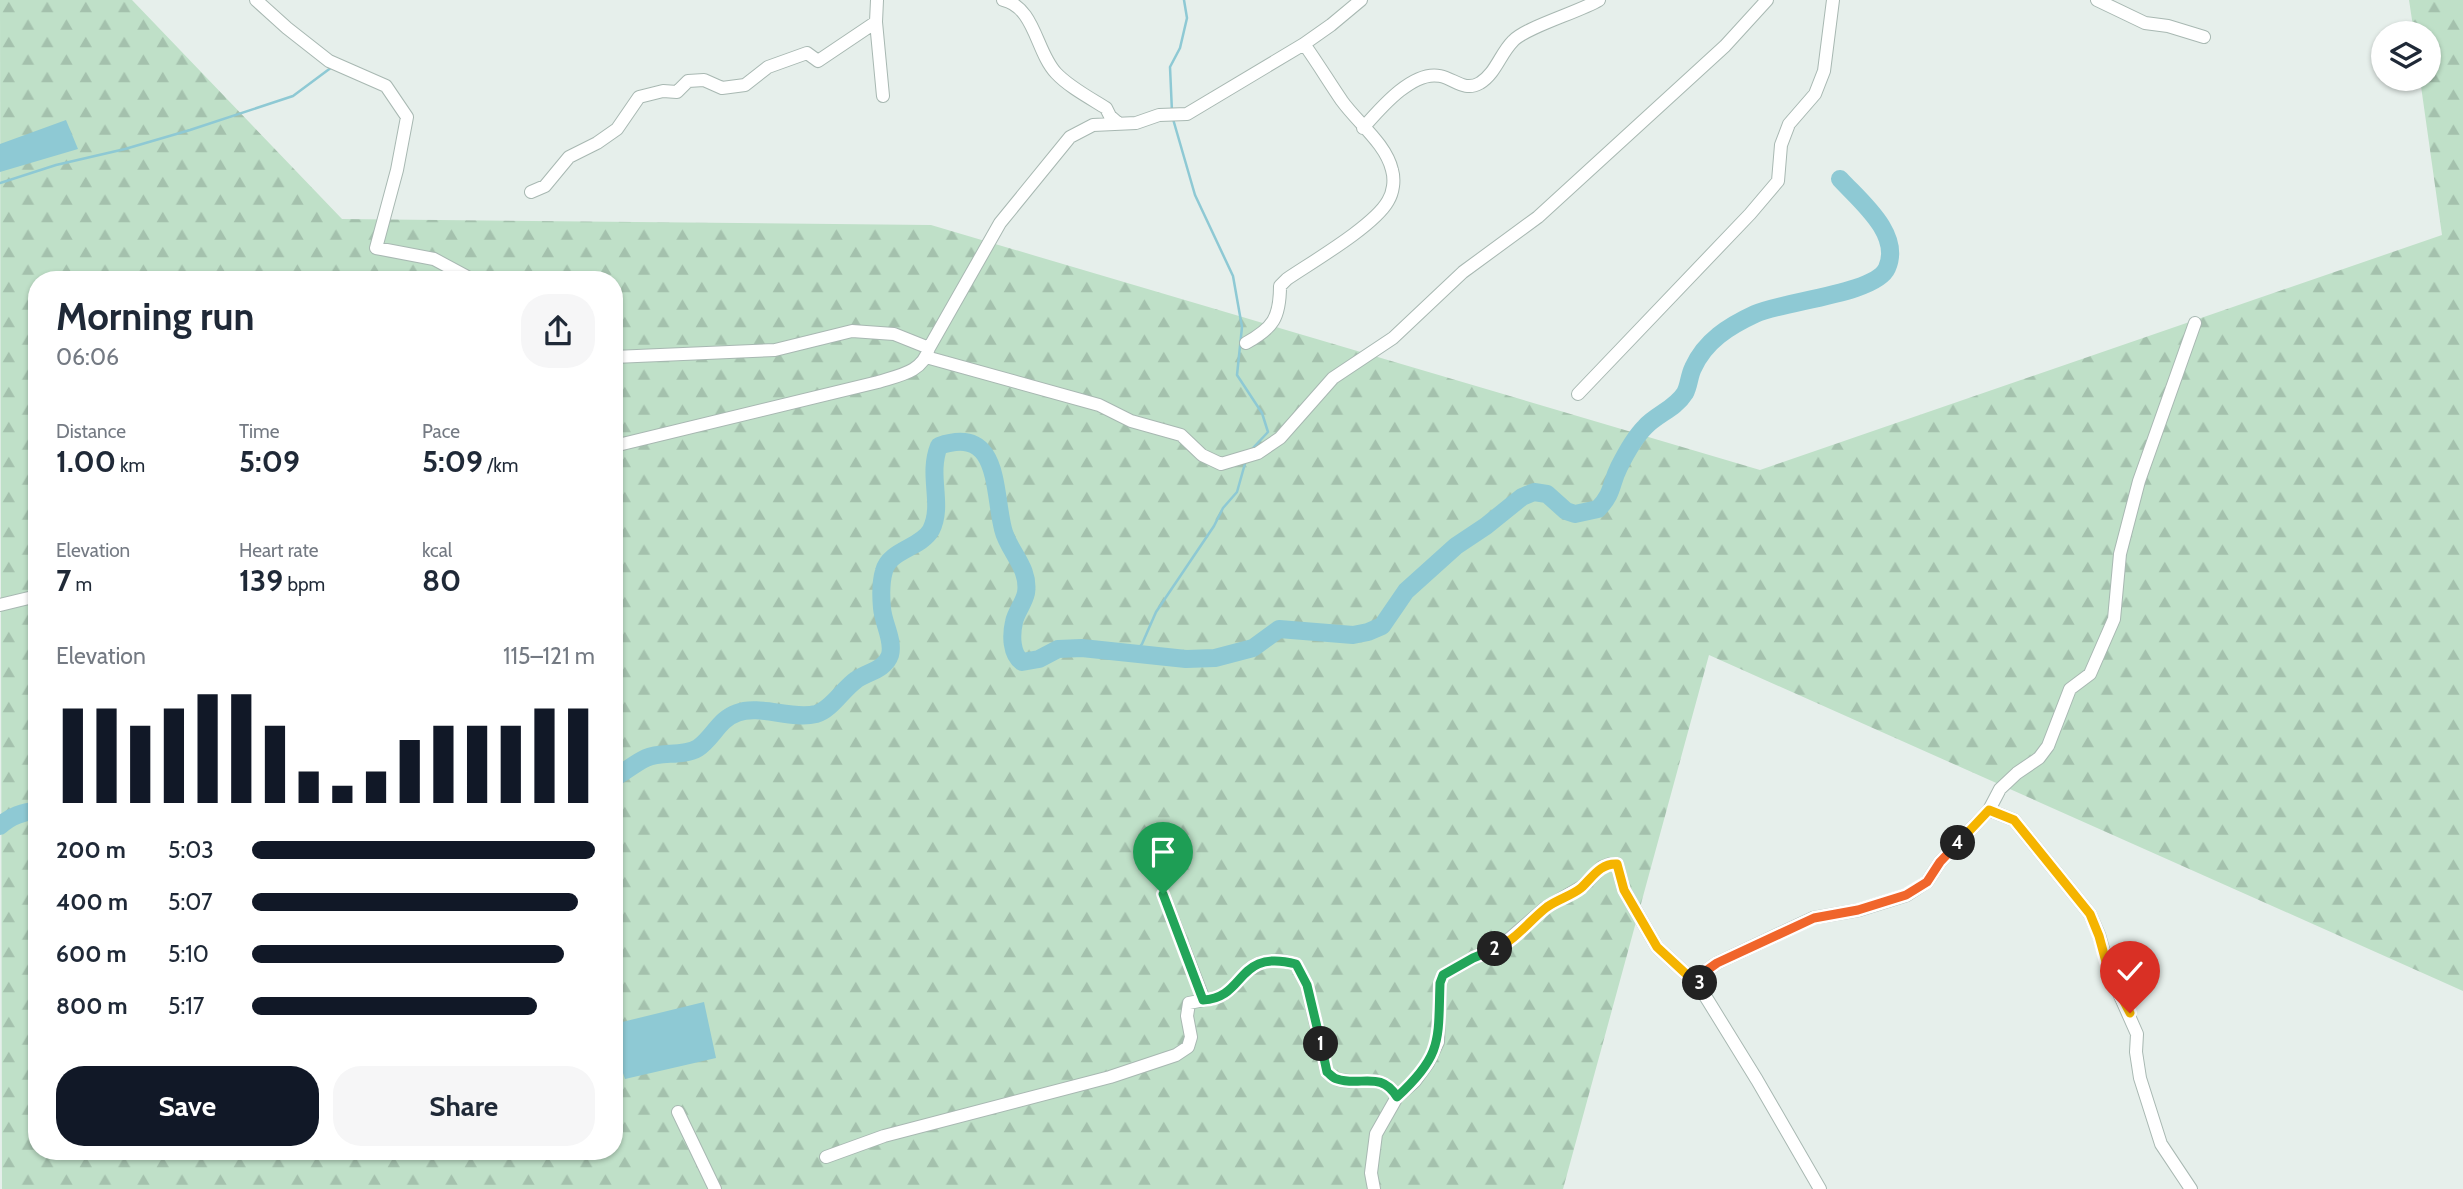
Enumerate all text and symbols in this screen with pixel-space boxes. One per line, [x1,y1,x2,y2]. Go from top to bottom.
map controls [2371,21,2441,91]
button: layers [2371,21,2441,91]
text: Morning run [56,293,255,340]
button: share [521,294,595,368]
text: 06:06 [56,343,119,371]
text: Distance [56,420,126,443]
text: Time [239,420,279,443]
text: Pace [422,420,460,443]
text: 1.00 [56,443,116,480]
text: 5:09 [239,443,300,480]
text: 5:09 [422,443,483,480]
text: km [116,454,145,477]
text: /km [483,454,518,477]
text: Elevation [56,539,130,562]
text: Heart rate [239,539,319,562]
text: kcal [422,539,452,562]
text: 7 [56,562,71,599]
text: 139 [239,562,283,599]
text: 80 [422,562,461,599]
text: m [71,573,92,596]
text: bpm [283,573,325,596]
text: Elevation [56,642,146,670]
text: 115–121 m [503,642,595,670]
pin [1133,822,1193,894]
pin: 4 [1940,826,1976,860]
text: 4 [1952,831,1963,854]
icon: arrive [1144,833,1182,871]
text: 200 m [56,836,126,864]
text: 5:03 [168,836,214,864]
text: 400 m [56,888,128,916]
text: 5:07 [168,888,213,916]
pin: 2 [1478,932,1512,967]
text: 2 [1489,937,1500,960]
text: 600 m [56,940,127,968]
text: 5:10 [168,940,209,968]
pin [2100,941,2160,1013]
icon: check [2111,952,2149,990]
pin: 3 [1682,965,1718,1000]
text: 3 [1694,971,1705,994]
text: 800 m [56,992,128,1020]
text: 5:17 [168,992,204,1020]
pin: 1 [1304,1026,1338,1062]
text: 1 [1317,1032,1324,1055]
button: Save [56,1066,319,1146]
button: Share [333,1066,595,1146]

